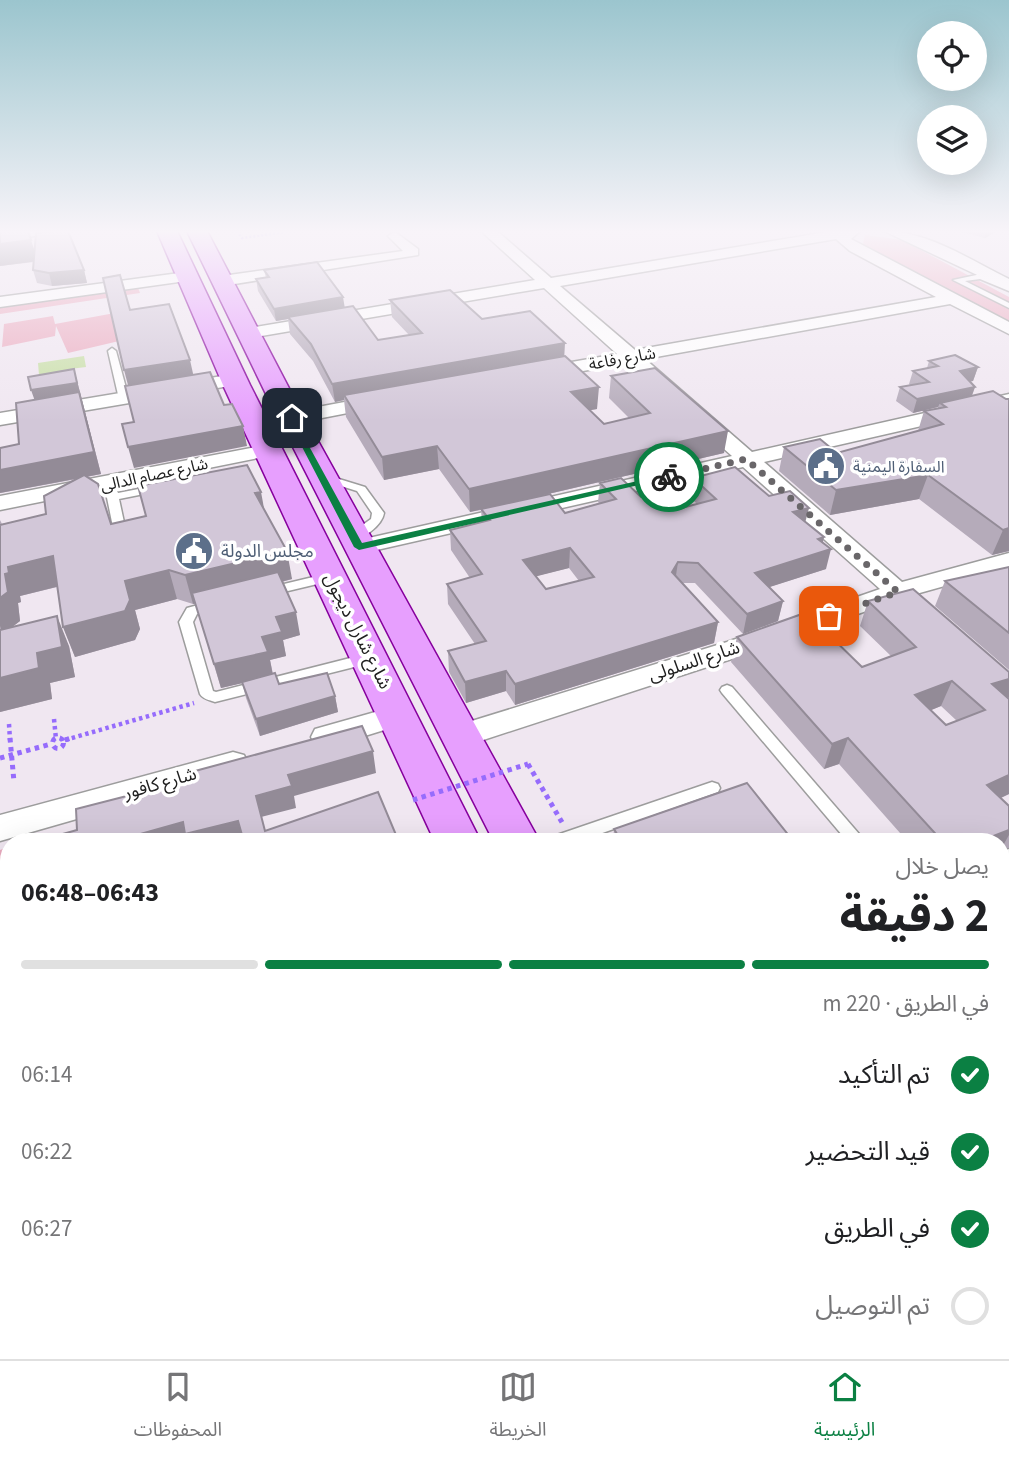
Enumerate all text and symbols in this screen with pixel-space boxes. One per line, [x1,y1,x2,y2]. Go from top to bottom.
map controls [917,21,987,175]
button: locate [917,21,987,91]
button: layers [917,105,987,175]
street label: شارع رفاعة [587,342,657,377]
pin [262,388,322,448]
icon: home [273,399,311,437]
courier [634,442,704,512]
public building icon: السفارة اليمنية [805,445,847,487]
street label: شارع عصام الدالى [98,453,210,498]
place label: السفارة اليمنية [853,456,944,478]
icon: bike [650,458,688,496]
public building icon: مجلس الدولة [173,530,215,572]
place label: مجلس الدولة [221,539,314,564]
street label: شارع شارل ديجول [317,569,398,694]
pin [799,586,859,646]
icon: bag [810,597,848,635]
street label: شارع السلولى [645,635,743,689]
street label: شارع كافور [120,761,200,807]
text: يصل خلال [896,850,989,883]
text: 06:43–06:48 [21,874,159,911]
text: 2 دقيقة [840,884,989,949]
text: في الطريق · 220 m [823,987,989,1020]
text: تم التأكيد [838,1056,930,1093]
icon: check [951,1056,989,1094]
text: 06:14 [21,1058,72,1091]
text: قيد التحضير [806,1133,930,1170]
icon: check [951,1133,989,1171]
text: 06:22 [21,1135,72,1168]
text: في الطريق [824,1210,930,1247]
icon: check [951,1210,989,1248]
text: 06:27 [21,1212,72,1245]
text: تم التوصيل [815,1287,930,1324]
tab: المحفوظات [134,1368,222,1450]
tab: الخريطة [490,1368,547,1450]
tab: الرئيسية [814,1368,875,1450]

